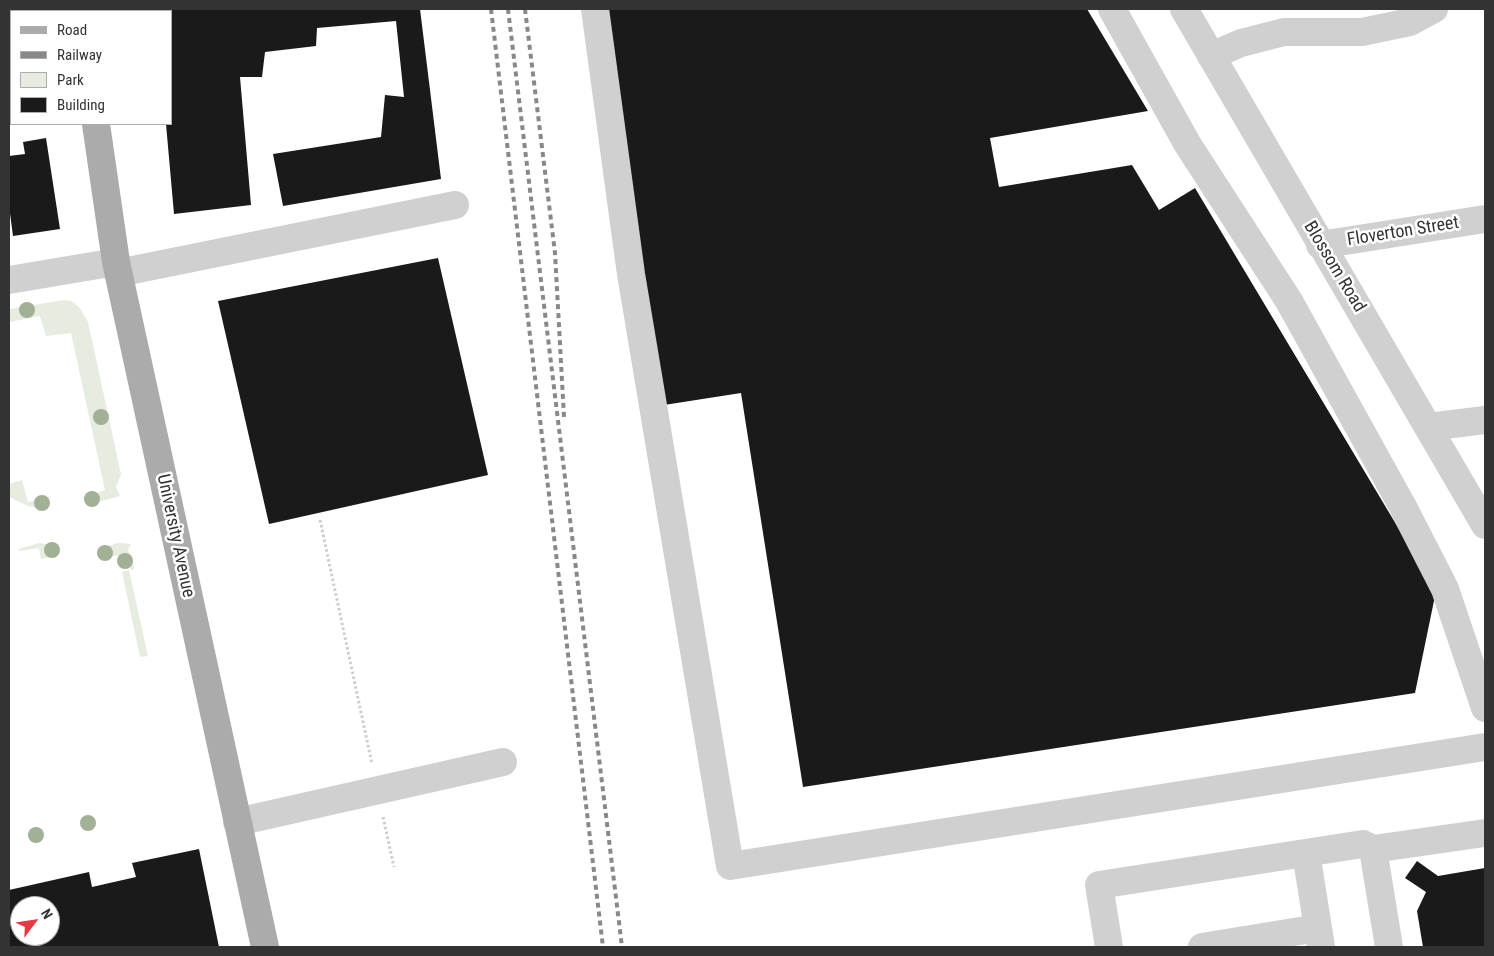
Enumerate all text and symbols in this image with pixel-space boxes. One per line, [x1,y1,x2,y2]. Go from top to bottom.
legend [10,10,172,125]
text: Road [57,21,87,39]
text: Railway [57,46,102,64]
text: Park [57,71,84,89]
text: Building [57,96,105,114]
street label: Floverton Street [1346,213,1460,251]
street label: Blossom Road [1298,218,1370,316]
street label: University Avenue [151,472,199,600]
north arrow [10,896,60,946]
text: N [38,906,56,922]

